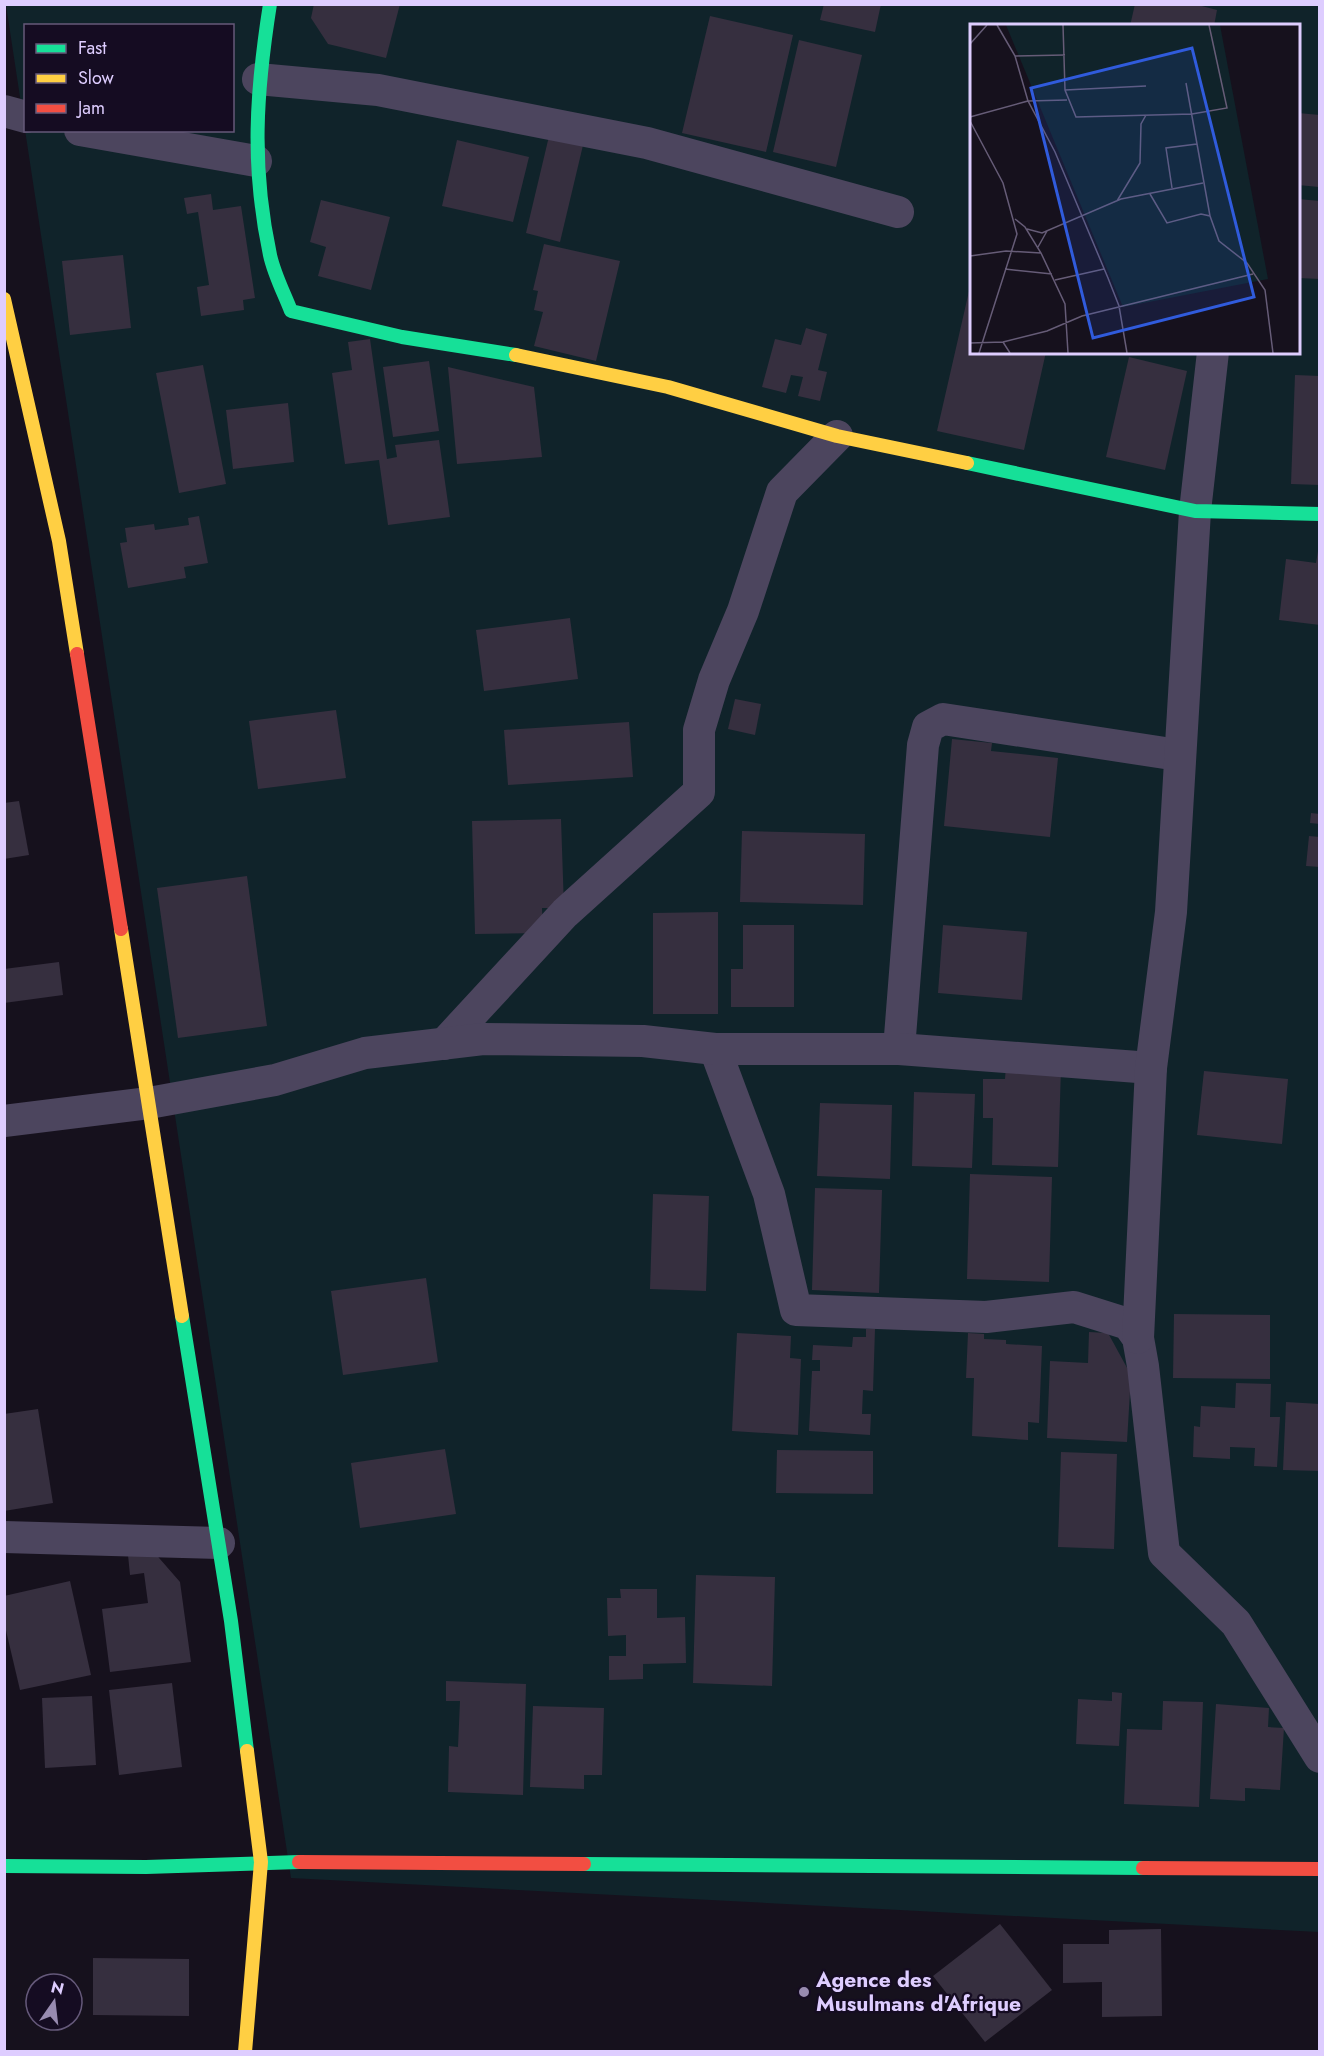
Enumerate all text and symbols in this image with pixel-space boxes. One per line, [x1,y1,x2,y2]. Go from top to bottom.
legend [24,24,234,132]
inset map [970,24,1300,354]
text: Fast [78,35,107,61]
text: Slow [78,65,115,91]
text: Jam [76,95,105,121]
place label: Agence des Musulmans d'Afrique [815,1965,1021,2019]
north arrow [24,1972,84,2032]
text: N [49,1975,66,2001]
marker: Agence des Musulmans d'Afrique [797,1985,811,1999]

